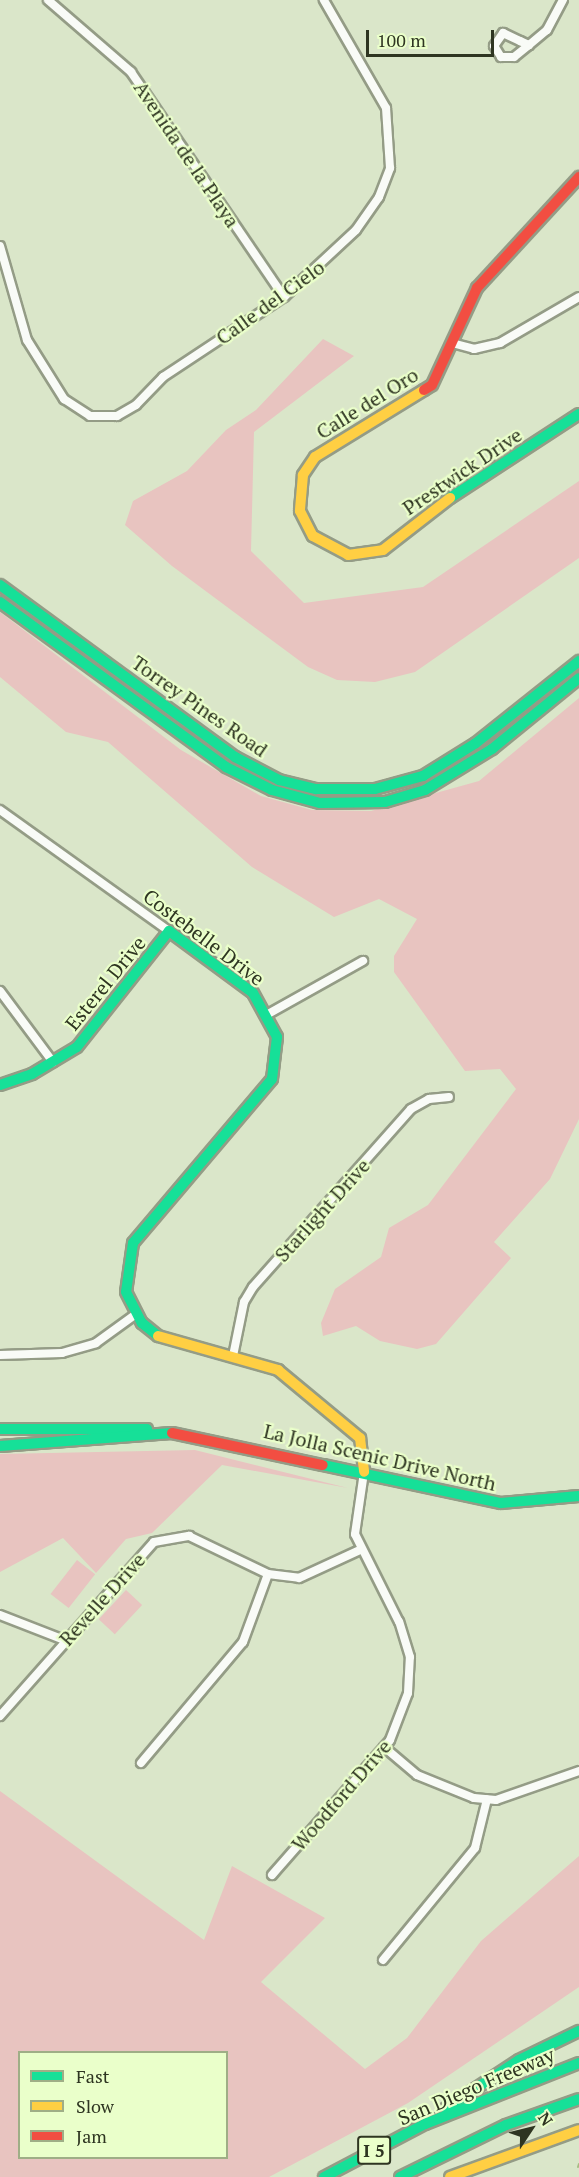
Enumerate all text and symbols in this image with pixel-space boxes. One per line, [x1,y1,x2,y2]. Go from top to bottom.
scale bar [369,18,496,56]
text: 100 m [377,28,426,52]
street label: Avenida de la Playa [129,76,245,232]
street label: Calle del Cielo [211,255,329,349]
street label: Calle del Oro [312,362,422,444]
street label: Prestwick Drive [398,422,526,520]
street label: Torrey Pines Road [127,650,273,762]
street label: Costebelle Drive [139,884,269,990]
street label: Esterel Drive [60,931,150,1035]
street label: Starlight Drive [270,1154,374,1266]
street label: La Jolla Scenic Drive North [261,1419,499,1495]
street label: Revelle Drive [54,1548,150,1650]
street label: Woodford Drive [286,1734,396,1856]
street label: San Diego Freeway [394,2042,558,2130]
legend [18,2051,228,2159]
text: Fast [76,2064,109,2088]
text: Slow [76,2094,114,2118]
north arrow [501,2099,561,2159]
text: N [533,2107,558,2130]
text: Jam [76,2124,107,2148]
road number: I 5 [356,2135,392,2165]

